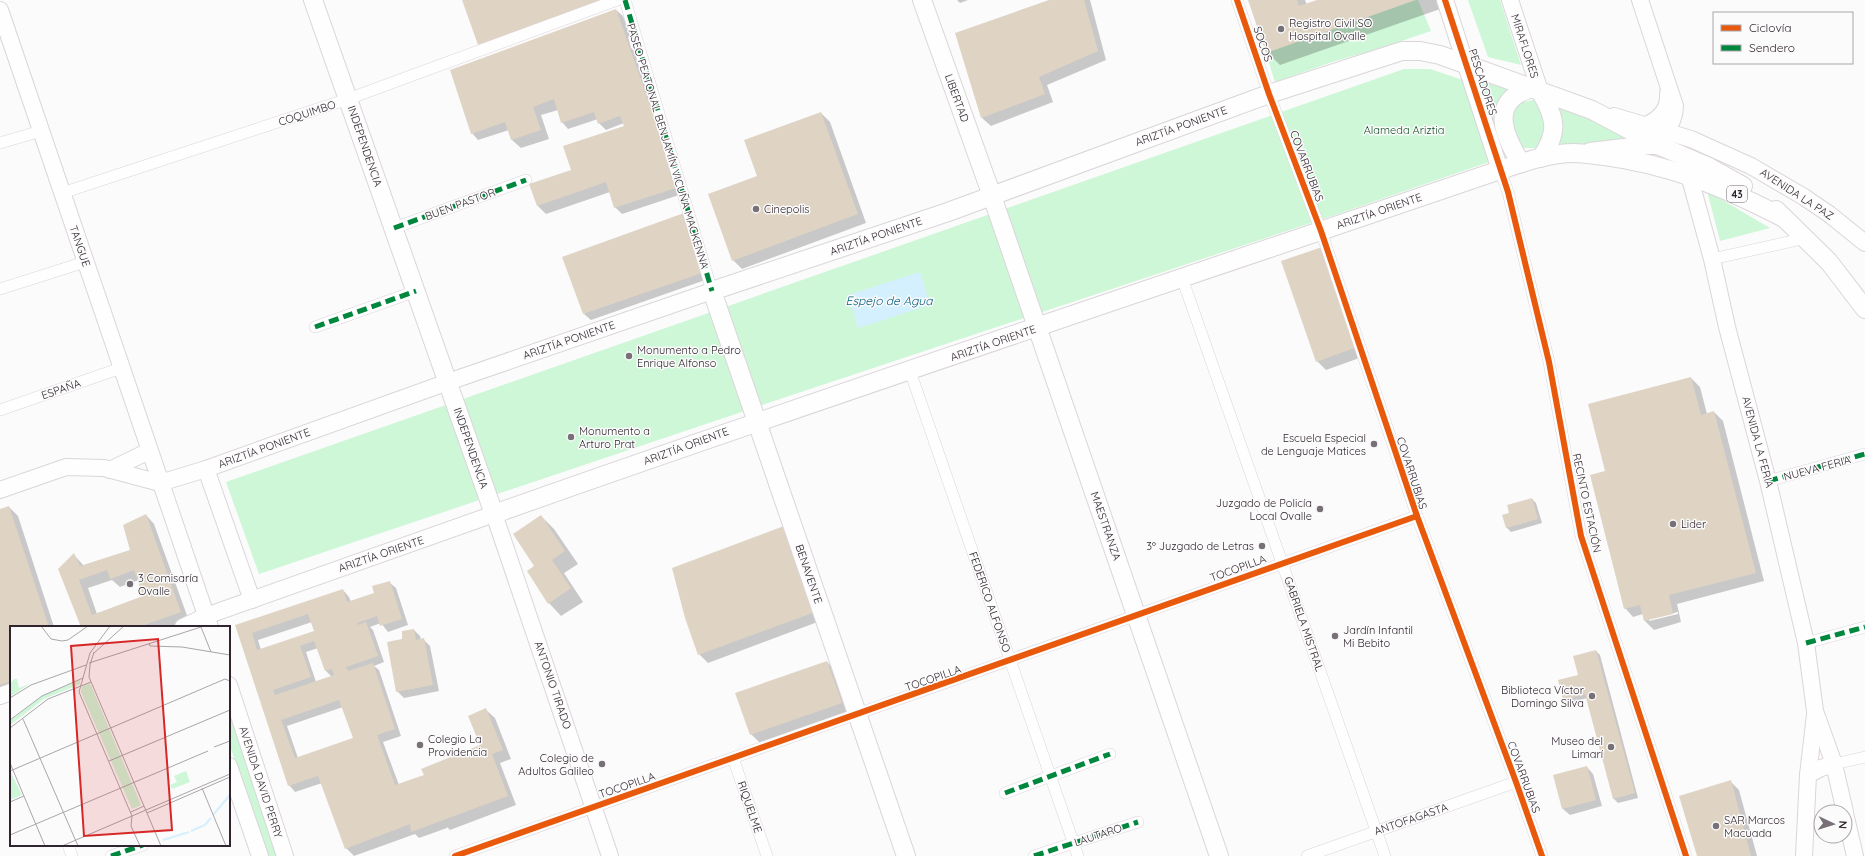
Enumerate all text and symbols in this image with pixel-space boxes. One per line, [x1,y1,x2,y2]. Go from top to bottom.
street label: MIRAFLORES [1508,12,1542,80]
legend [1713,12,1853,64]
place label: Registro Civil SO Hospital Ovalle [1289,16,1372,43]
text: Ciclovía [1749,20,1792,35]
street label: PASEO PEATONAL BENJAMÍN VICUÑA MACKENNA [624,21,712,271]
marker: Registro Civil SO Hospital Ovalle [1276,24,1286,34]
street label: SOCOS [1250,25,1276,63]
text: Sendero [1749,40,1795,55]
street label: PESCADORES [1466,47,1500,117]
street label: LIBERTAD [942,72,972,124]
street label: COQUIMBO [277,97,337,129]
street label: ARIZTÍA PONIENTE [1133,103,1229,149]
street label: INDEPENDENCIA [345,104,385,188]
park label: Alameda Ariztia [1364,123,1444,137]
street label: COVARRUBIAS [1287,128,1327,204]
street label: AVENIDA LA PAZ [1758,165,1836,223]
street label: BUEN PASTOR [423,185,497,223]
road number: 43 [1727,186,1747,202]
street label: ARIZTÍA ORIENTE [1334,190,1424,232]
place label: Cinepolis [764,202,809,216]
marker: Cinepolis [751,204,761,214]
street label: ARIZTÍA PONIENTE [828,214,924,258]
street label: TANGUE [66,223,94,269]
water label: Espejo de Agua [846,293,933,308]
street label: ARIZTÍA PONIENTE [521,318,617,362]
street label: ARIZTÍA ORIENTE [948,322,1038,364]
place label: Monumento a Pedro Enrique Alfonso [637,343,741,370]
marker: Monumento a Pedro Enrique Alfonso [624,351,634,361]
street label: ESPAÑA [39,376,83,402]
street label: AVENIDA LA FERIA [1739,395,1777,489]
street label: INDEPENDENCIA [451,406,491,490]
place label: Monumento a Arturo Prat [579,424,650,451]
street label: ARIZTÍA ORIENTE [642,424,730,468]
street label: ARIZTÍA PONIENTE [216,425,312,471]
place label: Escuela Especial de Lenguaje Matices [1261,431,1366,458]
marker: Monumento a Arturo Prat [566,432,576,442]
street label: COVARRUBIAS [1394,435,1430,511]
marker: Escuela Especial de Lenguaje Matices [1369,439,1379,449]
street label: RECINTO ESTACIÓN [1570,452,1604,554]
street label: NUEVA FERIA [1782,452,1852,484]
street label: MAESTRANZA [1088,490,1124,562]
place label: Juzgado de Policía Local Ovalle [1216,496,1312,523]
marker: Juzgado de Policía Local Ovalle [1315,504,1325,514]
place label: Lider [1681,517,1707,531]
marker: Lider [1668,519,1678,529]
street label: ARIZTÍA ORIENTE [336,533,426,575]
place label: 3º Juzgado de Letras [1146,539,1254,553]
marker: 3º Juzgado de Letras [1257,541,1267,551]
street label: BENAVENTE [792,542,826,606]
street label: FEDERICO ALFONSO [966,550,1014,654]
street label: TOCOPILLA [1208,551,1268,585]
place label: 3 Comisaría Ovalle [138,571,198,598]
street label: GABRIELA MISTRAL [1281,575,1327,673]
marker: 3 Comisaría Ovalle [125,579,135,589]
place label: Jardín Infantil Mi Bebito [1343,623,1413,650]
inset map [10,626,230,846]
marker: Jardín Infantil Mi Bebito [1330,631,1340,641]
street label: ANTONIO TIRADO [531,639,575,731]
street label: TOCOPILLA [903,662,963,694]
place label: Biblioteca Víctor Domingo Silva [1501,683,1585,710]
marker: Biblioteca Víctor Domingo Silva [1587,691,1597,701]
street label: AVENIDA DAVID PERRY [236,724,286,840]
place label: Colegio La Providencia [428,732,487,759]
place label: Museo del Limarí [1551,734,1604,761]
street label: COVARRUBIAS [1505,739,1543,815]
marker: Colegio La Providencia [415,740,425,750]
marker: Museo del Limarí [1606,742,1616,752]
place label: Colegio de Adultos Galileo [518,751,594,778]
marker: Colegio de Adultos Galileo [597,759,607,769]
street label: TOCOPILLA [597,769,657,801]
street label: RIQUELME [735,779,765,835]
street label: ANTOFAGASTA [1372,800,1450,838]
north arrow [1813,804,1853,844]
place label: SAR Marcos Macuada [1724,813,1785,840]
text: N [1836,820,1850,829]
street label: LAUTARO [1072,821,1124,849]
marker: SAR Marcos Macuada [1711,821,1721,831]

